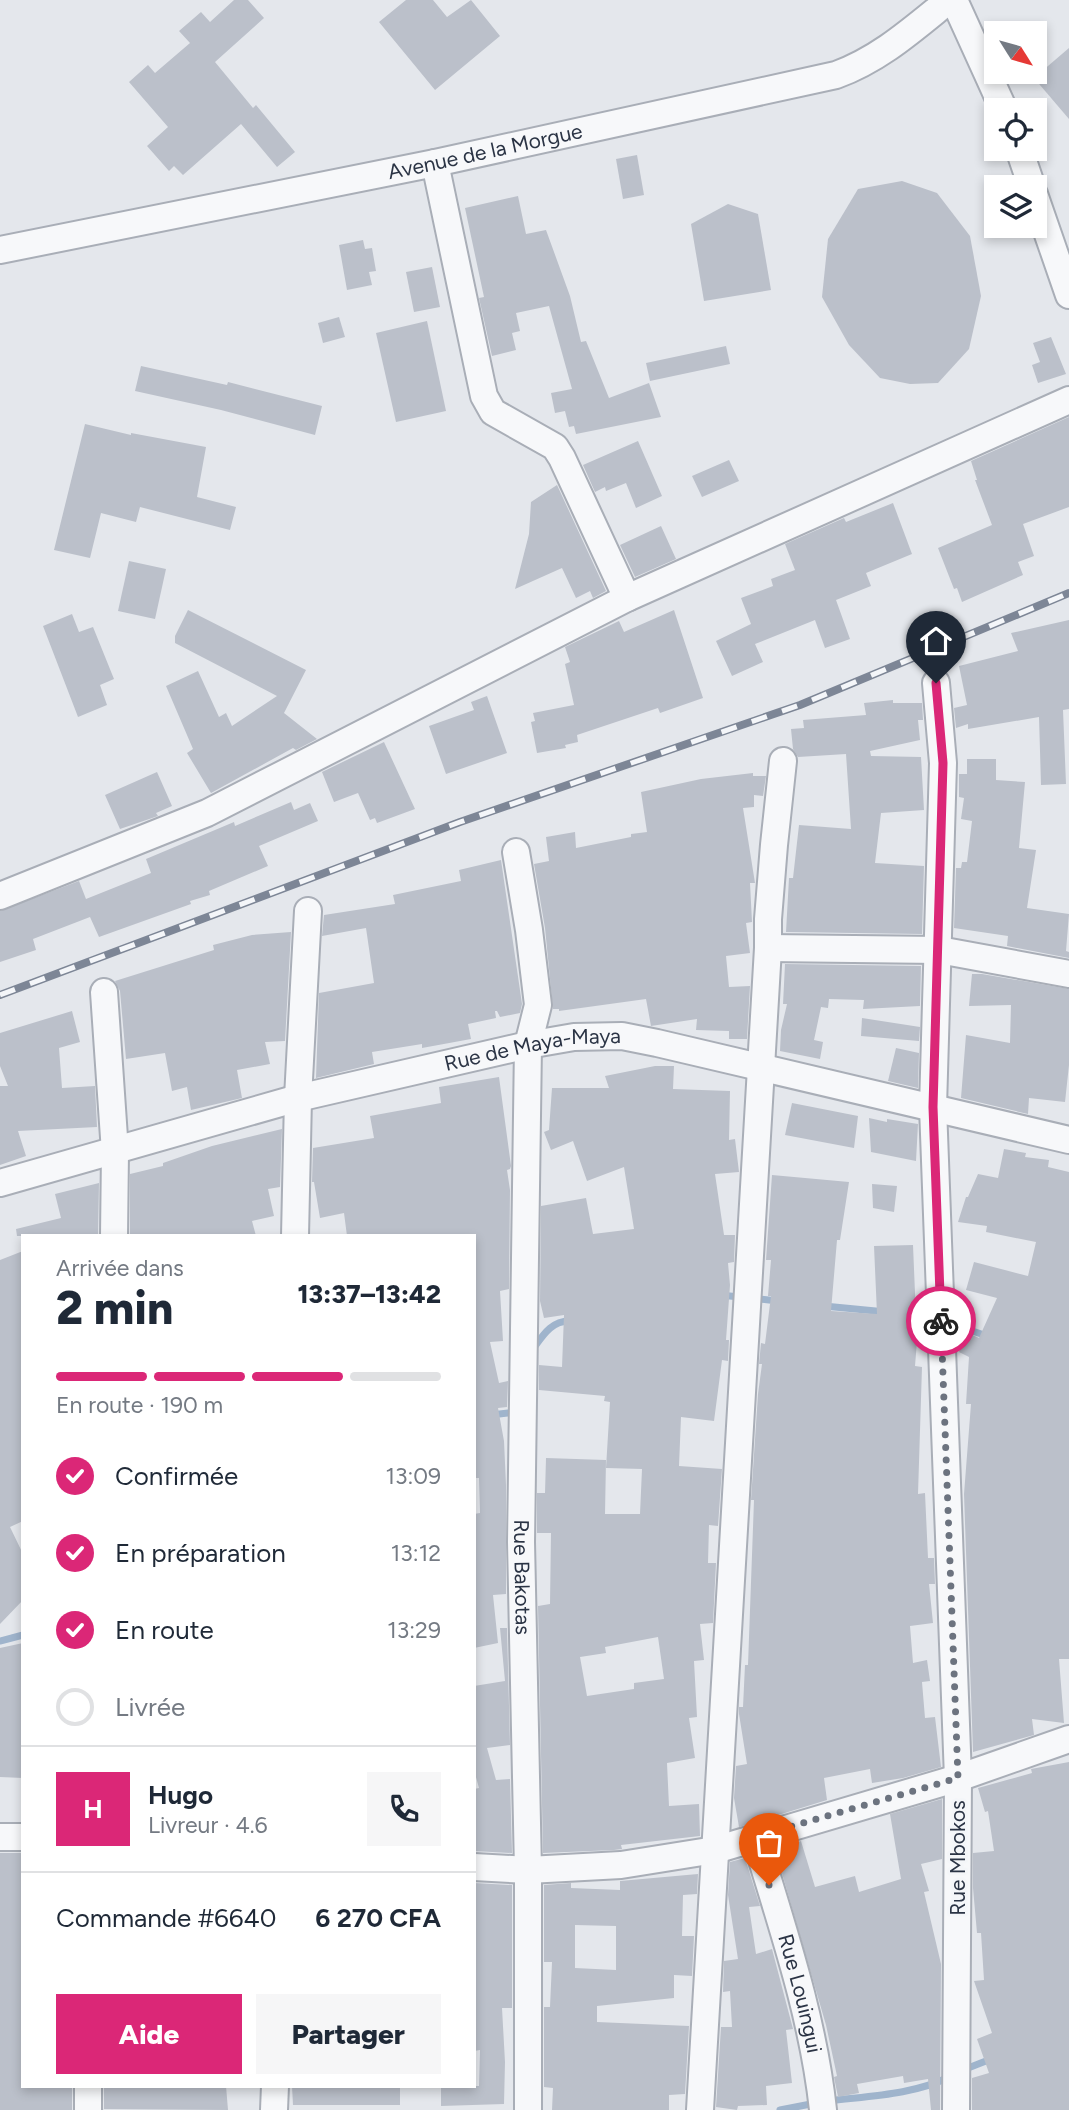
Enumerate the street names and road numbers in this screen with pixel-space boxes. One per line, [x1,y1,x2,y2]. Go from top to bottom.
street label: Avenue de la Morgue [386,118,585,184]
street label: Rue de Maya-Maya [442,1023,621,1076]
street label: Rue Bakotas [509,1519,536,1635]
street label: Rue Mbokos [945,1800,970,1916]
street label: Rue Louingui [773,1931,827,2055]

